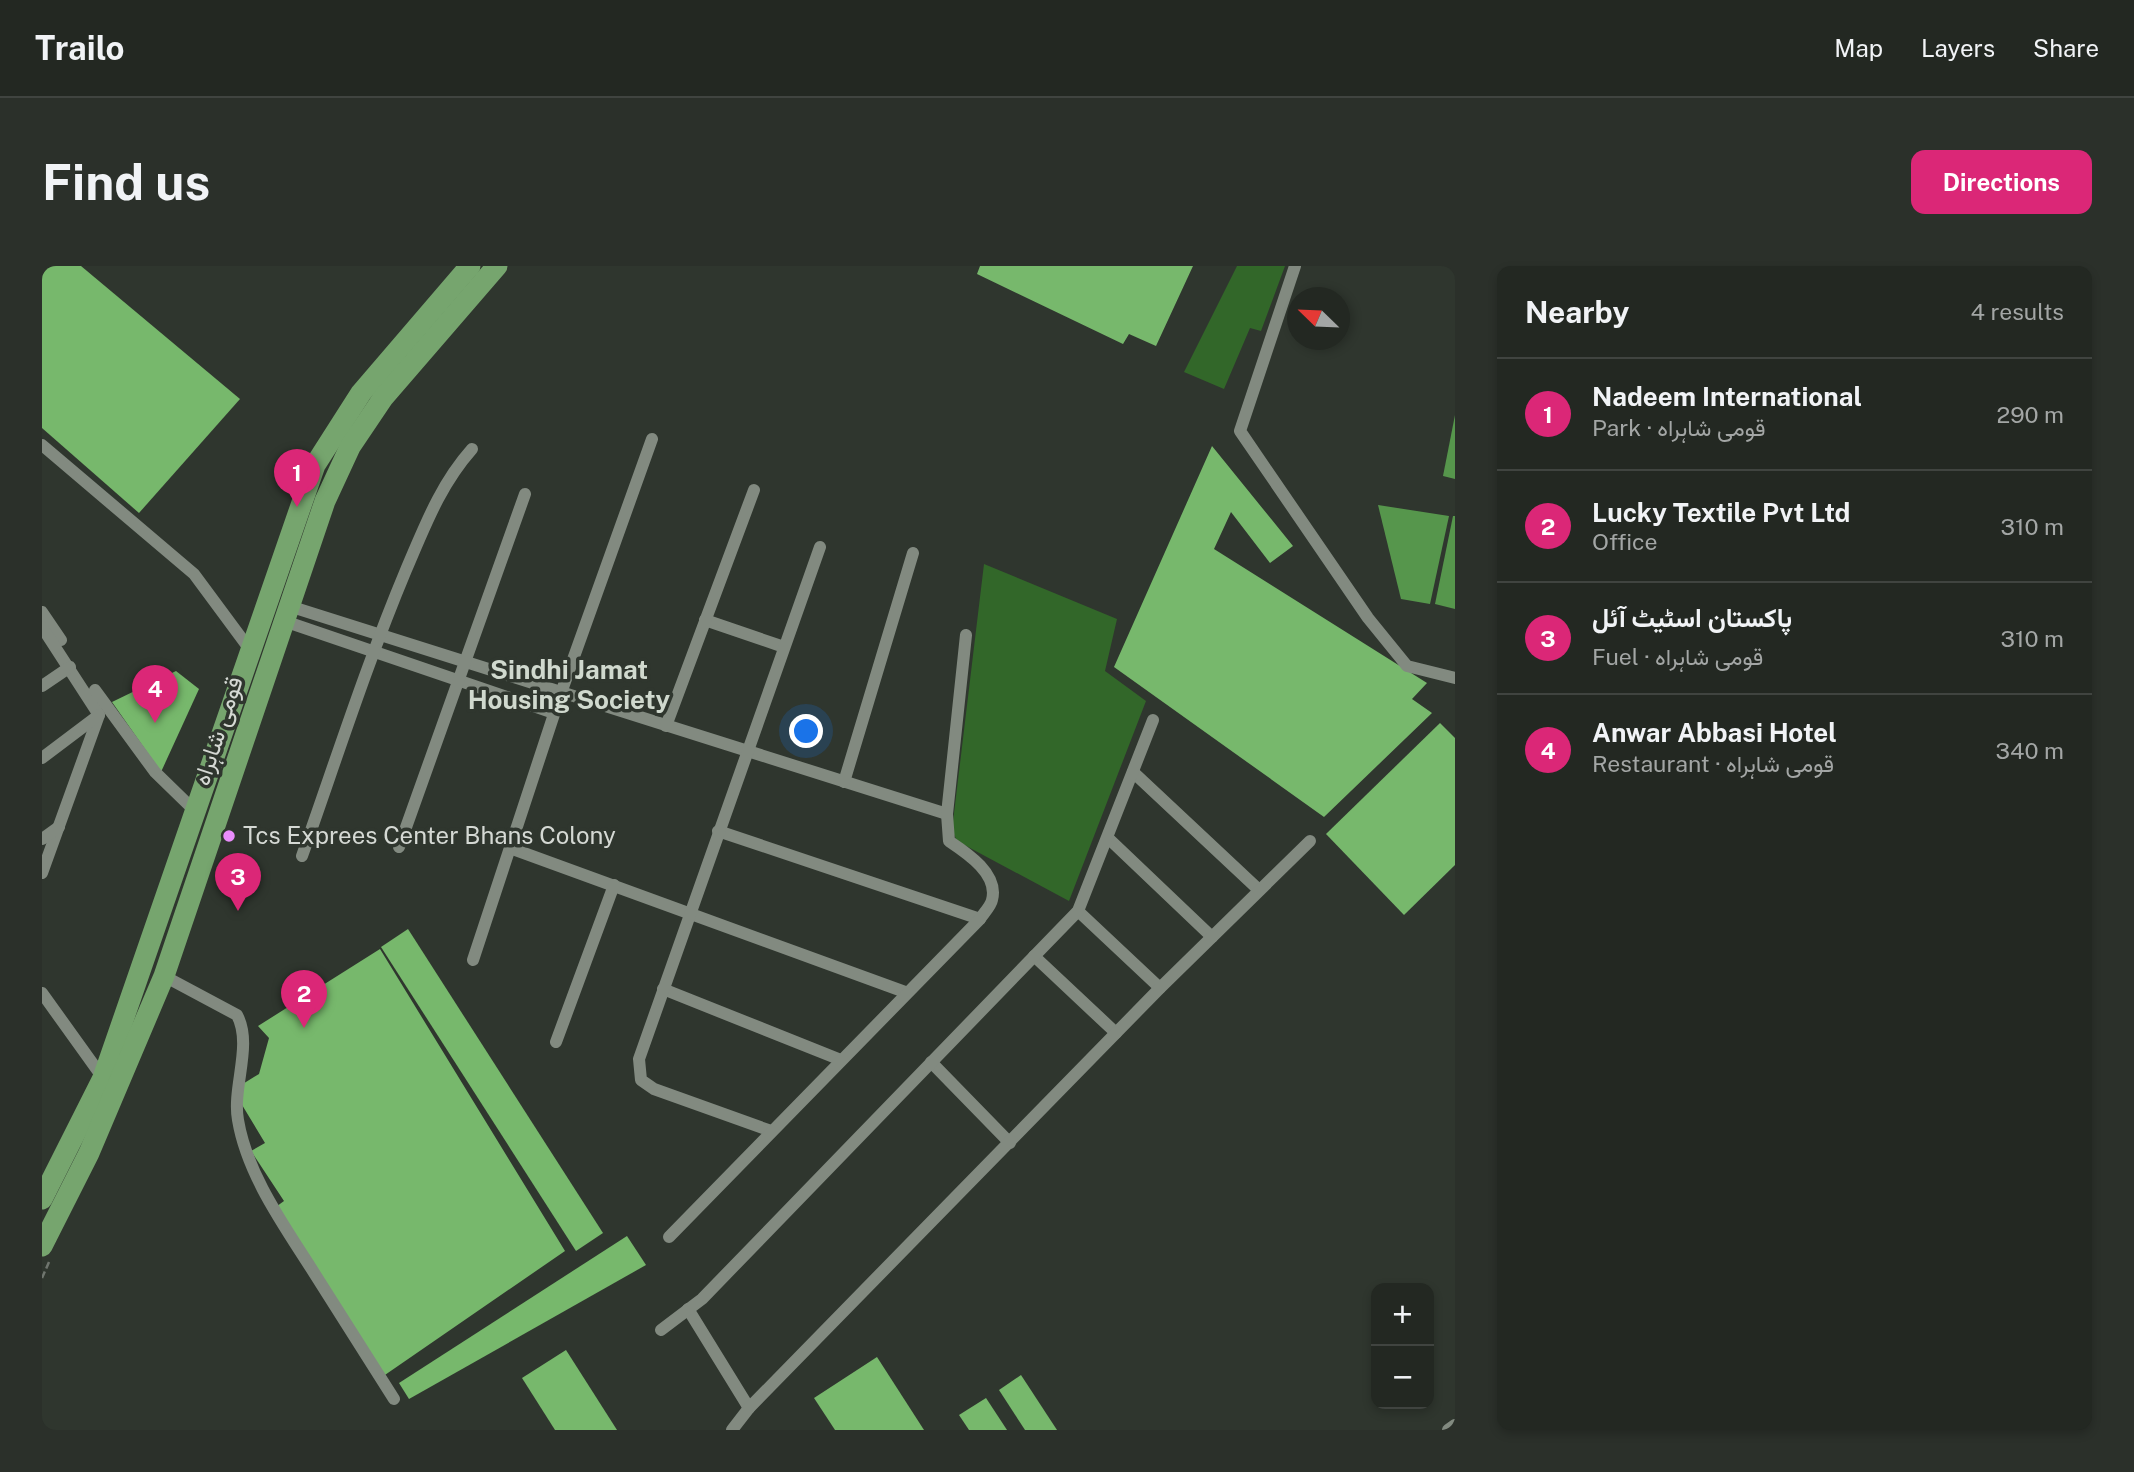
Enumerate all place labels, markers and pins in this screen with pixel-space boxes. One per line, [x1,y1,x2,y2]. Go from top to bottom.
pin: 1 [274,449,320,507]
pin: 4 [132,665,178,723]
place label: Tcs Exprees Center Bhans Colony [243,821,616,849]
marker: Tcs Exprees Center Bhans Colony [221,828,237,844]
pin: 3 [215,853,261,911]
pin: 2 [281,970,327,1028]

